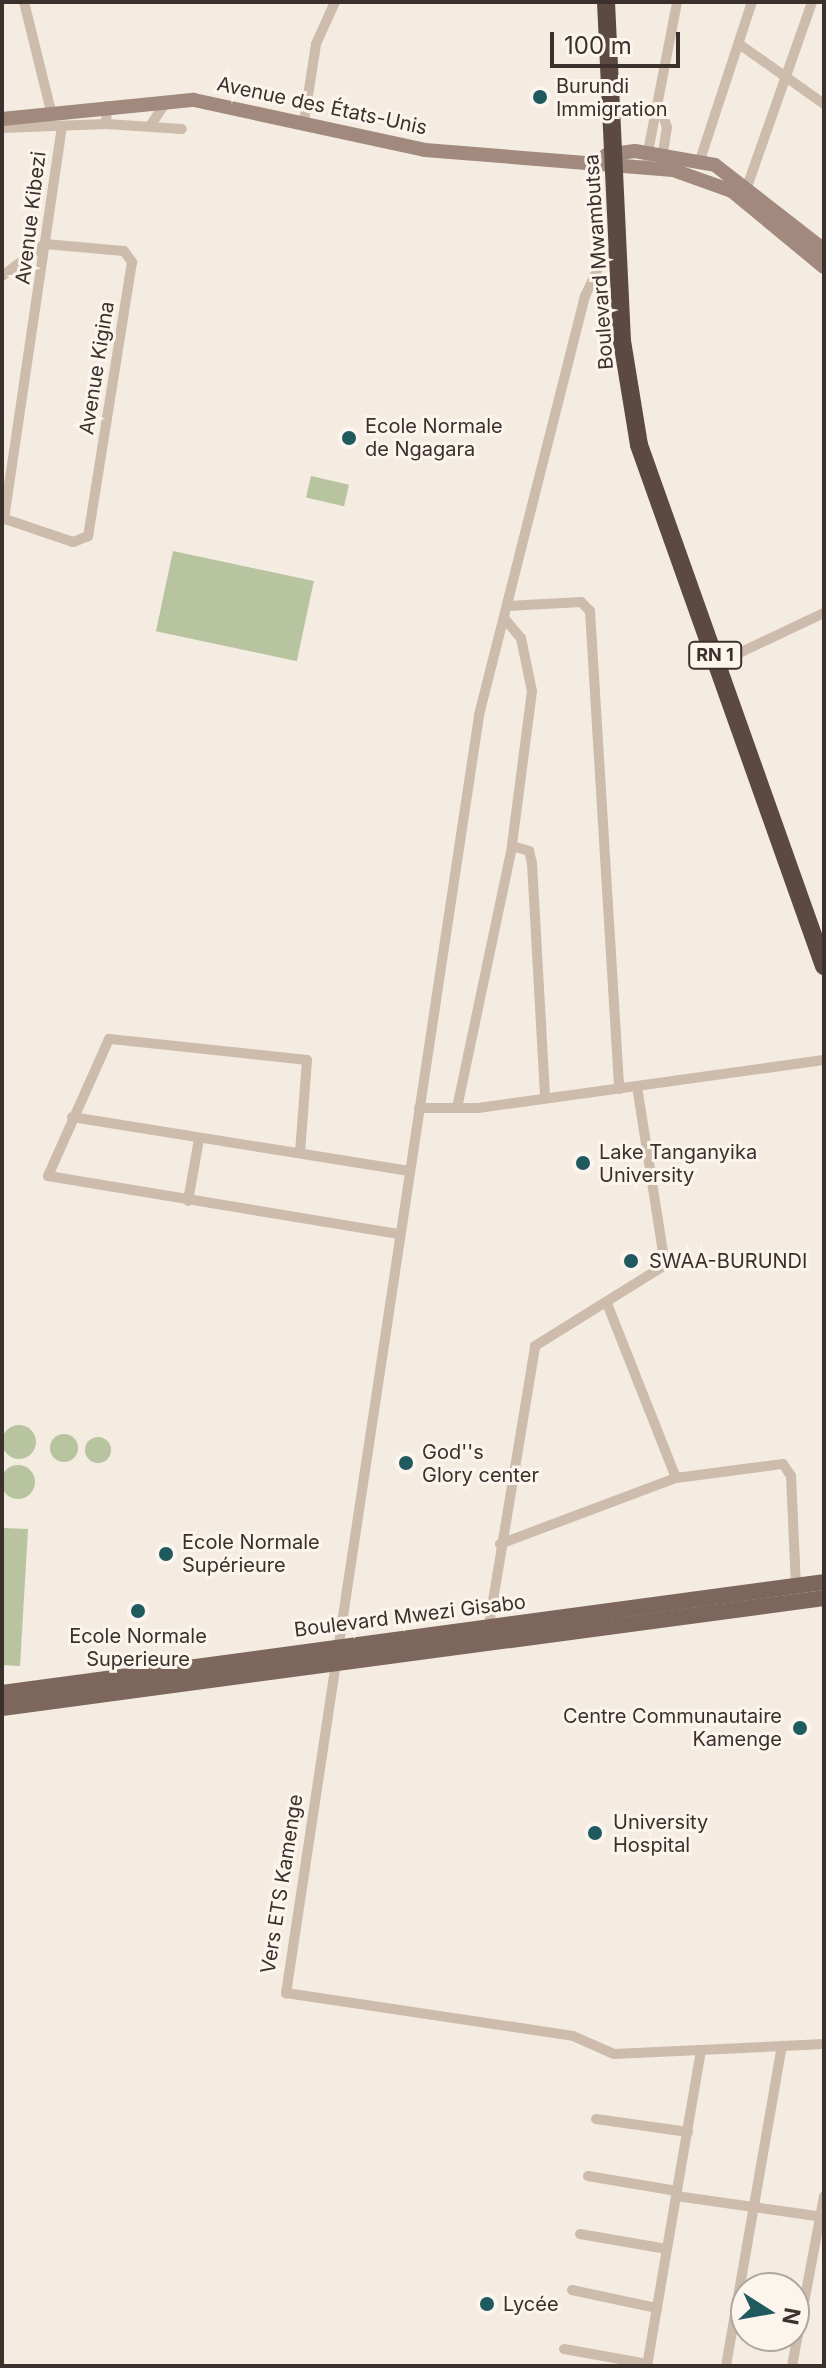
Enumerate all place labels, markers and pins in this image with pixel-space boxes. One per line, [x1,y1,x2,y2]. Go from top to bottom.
place label: Burundi Immigration [556,74,667,121]
marker: Burundi Immigration [531,88,549,106]
place label: Ecole Normale de Ngagara [365,414,503,461]
marker: Ecole Normale de Ngagara [340,429,358,447]
place label: Lake Tanganyika University [599,1140,757,1187]
marker: Lake Tanganyika University [574,1154,592,1172]
place label: SWAA-BURUNDI [649,1249,807,1273]
marker: SWAA-BURUNDI [620,1250,642,1272]
place label: God''s Glory center [422,1440,539,1487]
marker: God''s Glory center [397,1454,415,1472]
place label: Ecole Normale Supérieure [182,1530,320,1577]
marker: Ecole Normale Supérieure [157,1545,175,1563]
marker: Ecole Normale Superieure [129,1602,147,1620]
place label: Ecole Normale Superieure [69,1624,207,1671]
place label: Centre Communautaire Kamenge [563,1704,782,1751]
marker: Centre Communautaire Kamenge [789,1717,811,1739]
place label: University Hospital [613,1810,708,1857]
marker: University Hospital [584,1822,606,1844]
place label: Lycée [503,2292,559,2316]
marker: Lycée [478,2295,496,2313]

